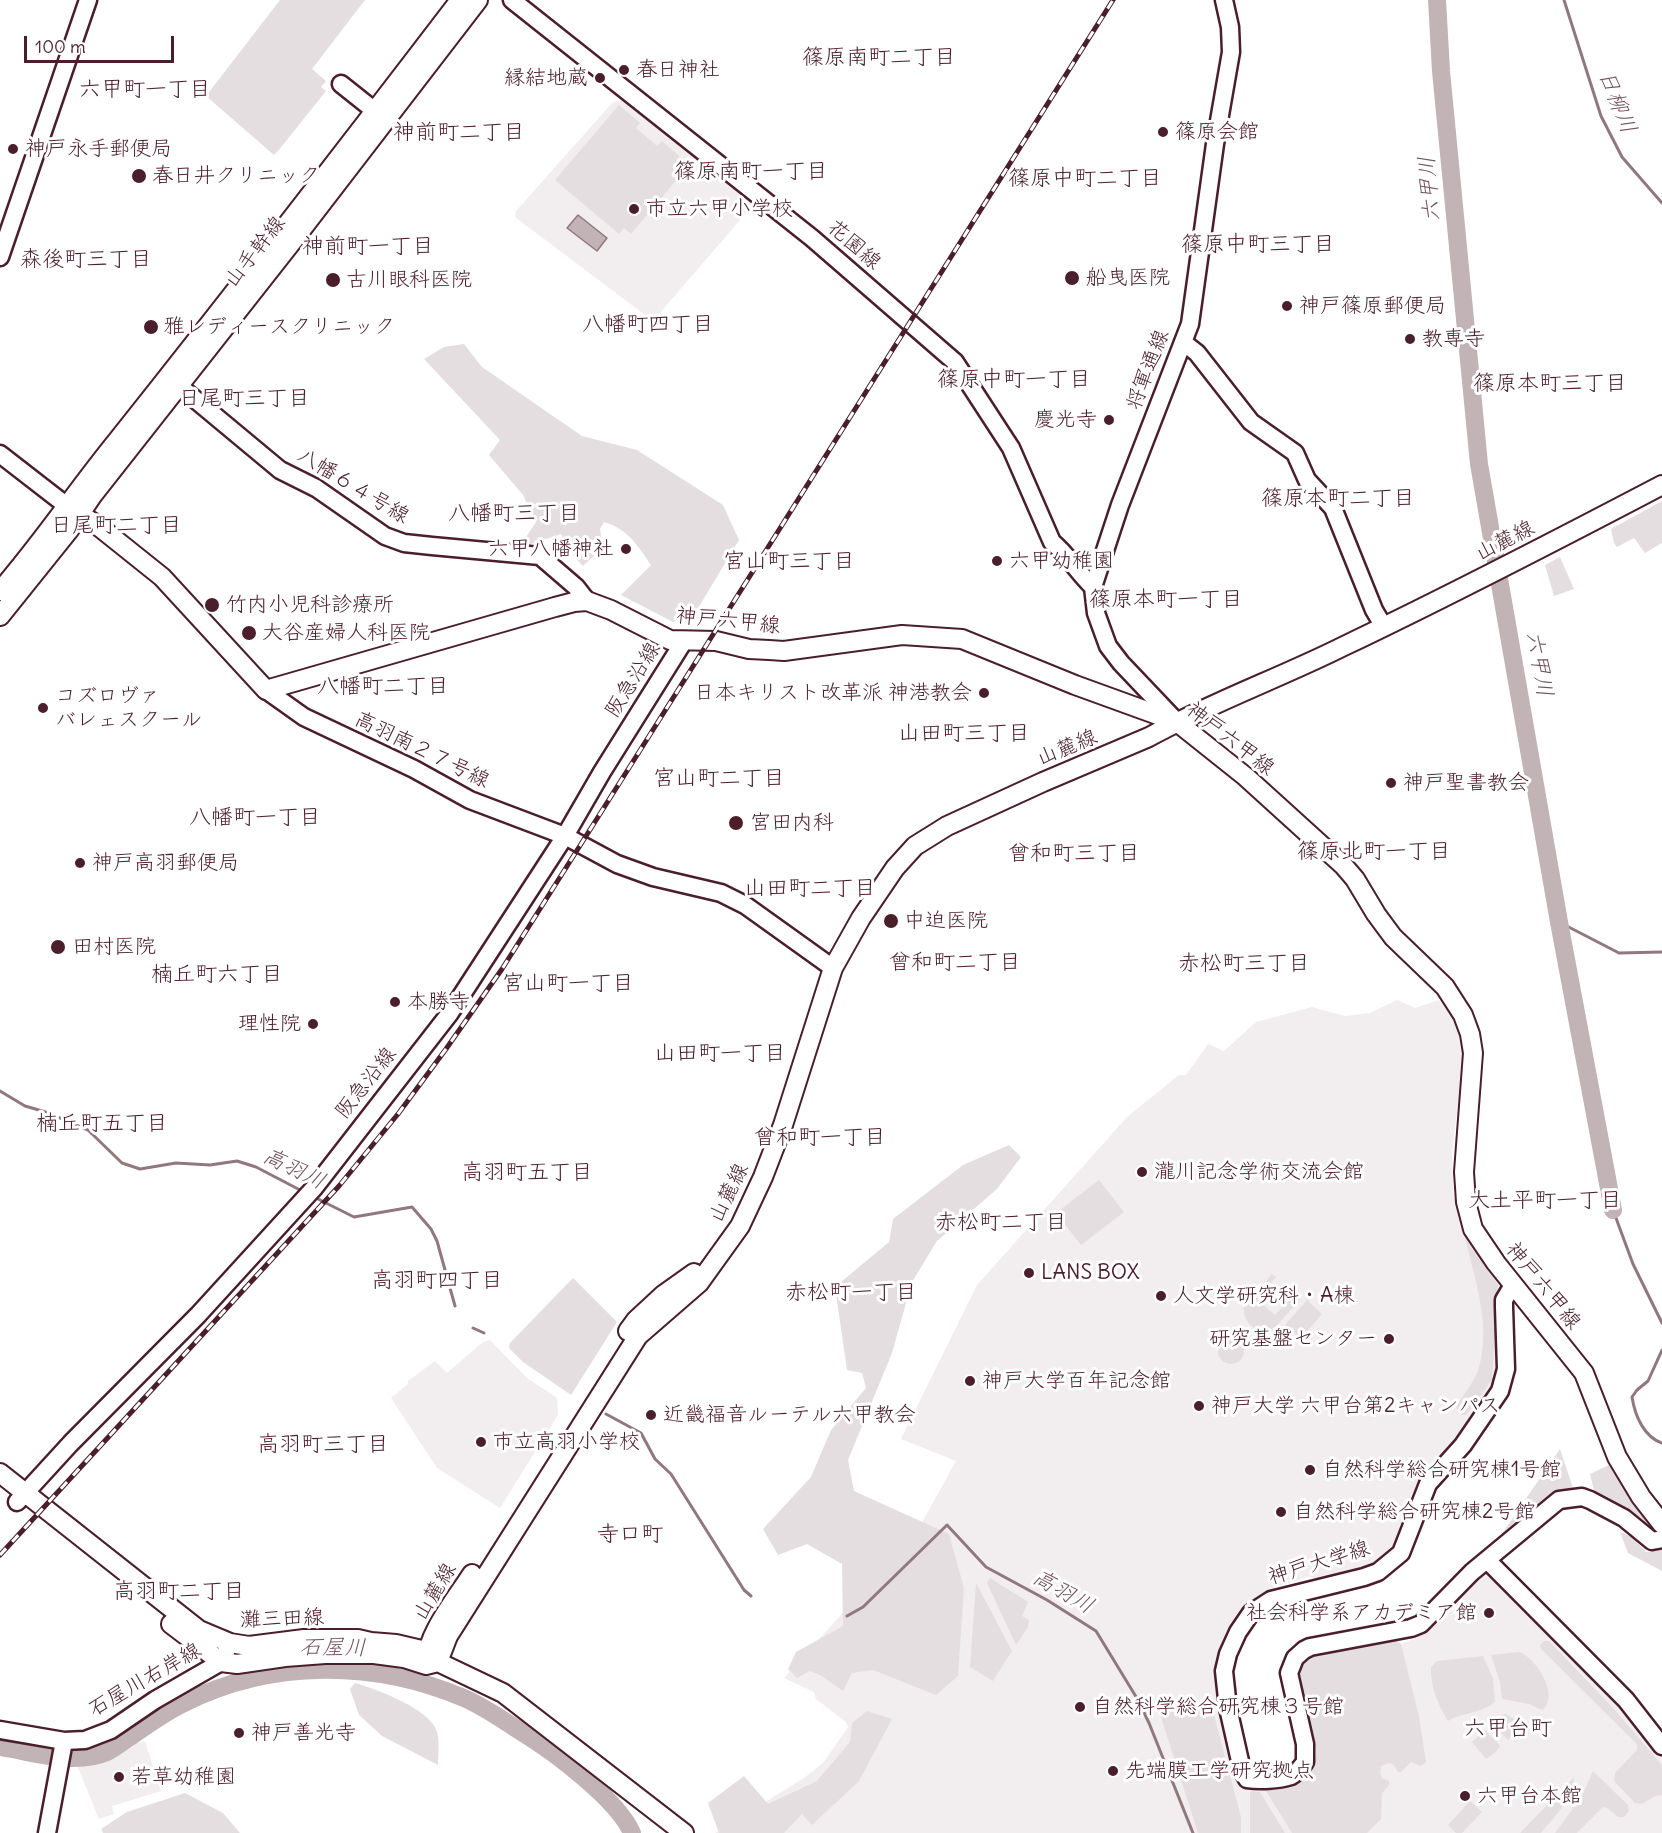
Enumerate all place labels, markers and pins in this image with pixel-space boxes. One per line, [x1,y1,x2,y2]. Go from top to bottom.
place label: 春日神社 [636,57,720,83]
marker: 春日神社 [617,63,631,77]
place label: 縁結地蔵 [504,65,588,91]
marker: 縁結地蔵 [593,71,607,85]
place label: 篠原会館 [1175,119,1259,145]
marker: 篠原会館 [1156,125,1170,139]
place label: 神戸永手郵便局 [25,136,172,162]
marker: 神戸永手郵便局 [6,142,20,156]
place label: 春日井クリニック [152,163,320,189]
marker: 春日井クリニック [130,167,148,185]
place label: 市立六甲小学校 [646,196,793,222]
marker: 市立六甲小学校 [627,202,641,216]
place label: 船曳医院 [1086,265,1170,291]
place label: 古川眼科医院 [346,267,472,293]
marker: 船曳医院 [1063,269,1081,287]
marker: 古川眼科医院 [324,271,342,289]
place label: 神戸篠原郵便局 [1299,293,1446,319]
marker: 神戸篠原郵便局 [1280,299,1294,313]
place label: 雅レディースクリニック [164,314,395,340]
marker: 雅レディースクリニック [142,318,160,336]
place label: 教専寺 [1422,326,1485,352]
marker: 教専寺 [1403,332,1417,346]
place label: 慶光寺 [1034,407,1097,433]
marker: 慶光寺 [1102,413,1116,427]
place label: 六甲八幡神社 [488,536,614,562]
marker: 六甲八幡神社 [619,542,633,556]
place label: 六甲幼稚園 [1009,548,1114,574]
marker: 六甲幼稚園 [990,554,1004,568]
place label: 竹内小児科診療所 [226,592,394,618]
marker: 竹内小児科診療所 [203,596,221,614]
place label: 大谷産婦人科医院 [262,620,430,646]
marker: 大谷産婦人科医院 [240,624,258,642]
place label: 日本キリスト改革派 神港教会 [694,680,972,706]
place label: コズロヴァ バレェスクール [55,683,202,733]
marker: 日本キリスト改革派 神港教会 [977,686,991,700]
marker: コズロヴァ バレェスクール [36,701,50,715]
place label: 神戸聖書教会 [1403,770,1529,796]
marker: 神戸聖書教会 [1384,776,1398,790]
place label: 宮田内科 [750,810,834,836]
marker: 宮田内科 [727,814,745,832]
place label: 神戸高羽郵便局 [92,850,239,876]
marker: 神戸高羽郵便局 [73,856,87,870]
place label: 中迫医院 [904,908,988,934]
marker: 中迫医院 [882,912,900,930]
place label: 田村医院 [72,934,156,960]
marker: 田村医院 [49,938,67,956]
place label: 本勝寺 [407,989,470,1015]
marker: 本勝寺 [388,995,402,1009]
place label: 理性院 [238,1011,301,1037]
marker: 理性院 [306,1017,320,1031]
place label: 瀧川記念学術交流会館 [1154,1159,1364,1185]
marker: 瀧川記念学術交流会館 [1135,1165,1149,1179]
place label: LANS BOX [1041,1260,1140,1286]
marker: LANS BOX [1022,1266,1036,1280]
place label: 人文学研究科・A棟 [1173,1283,1354,1309]
marker: 人文学研究科・A棟 [1154,1289,1168,1303]
place label: 研究基盤センター [1209,1326,1377,1352]
marker: 研究基盤センター [1382,1332,1396,1346]
place label: 神戸大学百年記念館 [982,1368,1171,1394]
marker: 神戸大学百年記念館 [963,1374,977,1388]
place label: 神戸大学 六甲台第2キャンパス [1211,1393,1501,1419]
marker: 神戸大学 六甲台第2キャンパス [1192,1399,1206,1413]
place label: 近畿福音ルーテル六甲教会 [663,1402,916,1428]
marker: 近畿福音ルーテル六甲教会 [644,1408,658,1422]
place label: 市立高羽小学校 [493,1429,640,1455]
marker: 市立高羽小学校 [474,1435,488,1449]
place label: 自然科学総合研究棟1号館 [1322,1457,1561,1483]
marker: 自然科学総合研究棟1号館 [1303,1463,1317,1477]
place label: 自然科学総合研究棟2号館 [1293,1499,1536,1525]
marker: 自然科学総合研究棟2号館 [1274,1505,1288,1519]
place label: 社会科学系アカデミア館 [1246,1600,1477,1626]
marker: 社会科学系アカデミア館 [1482,1606,1496,1620]
place label: 自然科学総合研究棟３号館 [1092,1694,1344,1720]
marker: 自然科学総合研究棟３号館 [1073,1700,1087,1714]
place label: 神戸善光寺 [251,1720,356,1746]
marker: 神戸善光寺 [232,1726,246,1740]
place label: 先端膜工学研究拠点 [1125,1758,1314,1784]
place label: 若草幼稚園 [131,1764,236,1790]
marker: 先端膜工学研究拠点 [1106,1764,1120,1778]
marker: 若草幼稚園 [112,1770,126,1784]
place label: 六甲台本館 [1477,1783,1582,1809]
marker: 六甲台本館 [1458,1789,1472,1803]

